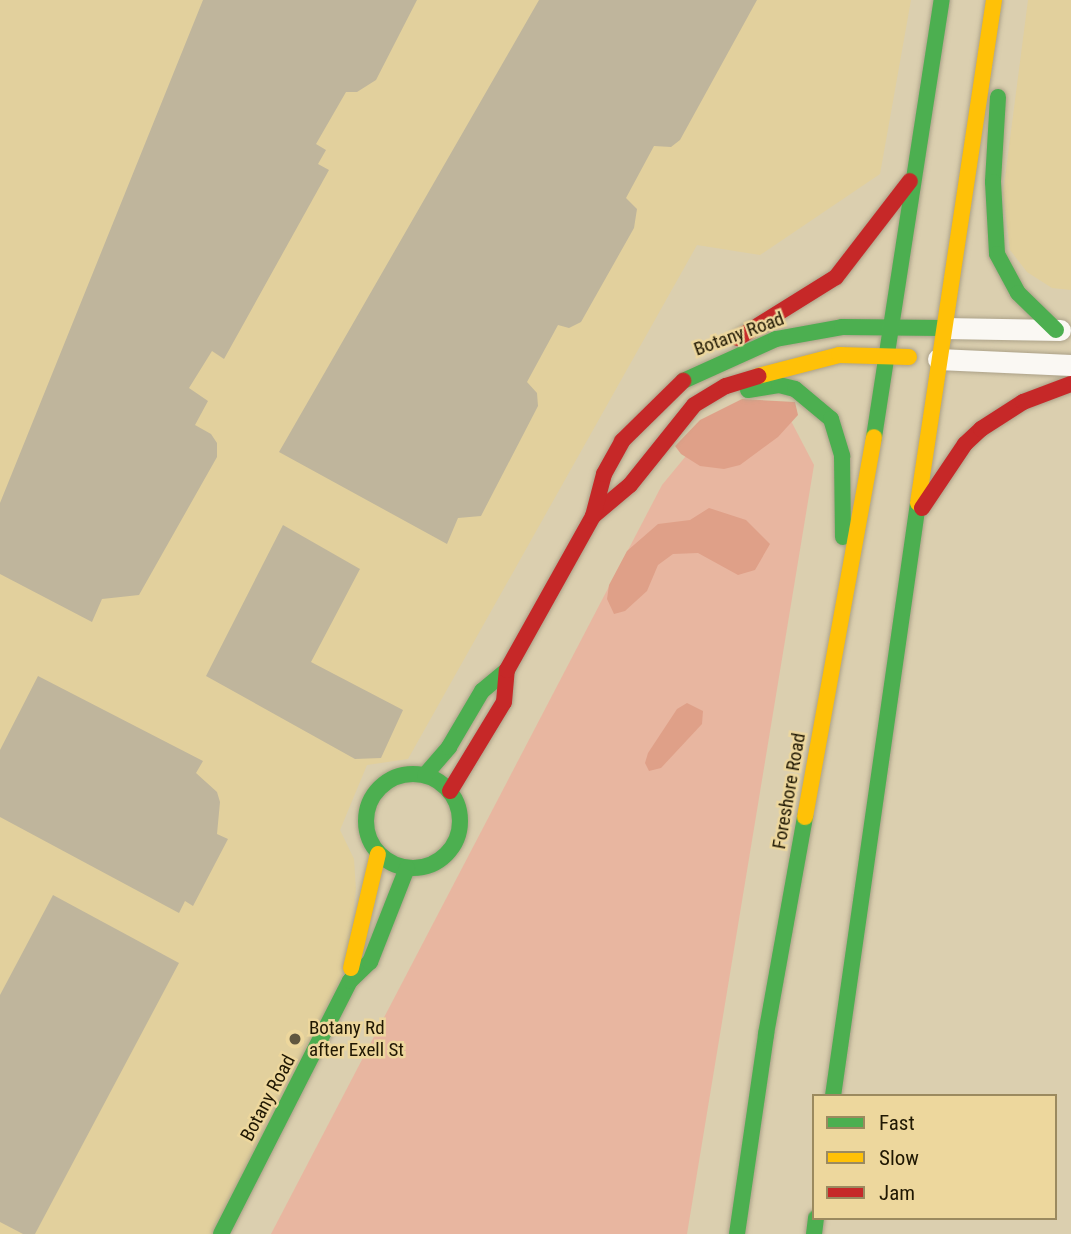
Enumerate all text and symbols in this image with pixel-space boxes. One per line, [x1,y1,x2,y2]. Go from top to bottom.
street label: Botany Road [691,307,787,361]
street label: Foreshore Road [768,731,810,851]
place label: Botany Rd after Exell St [309,1017,404,1061]
marker: Botany Rd after Exell St [287,1031,303,1047]
street label: Botany Road [236,1051,300,1145]
legend [812,1094,1057,1220]
text: Fast [879,1111,915,1135]
text: Slow [879,1146,919,1170]
text: Jam [879,1181,915,1205]

